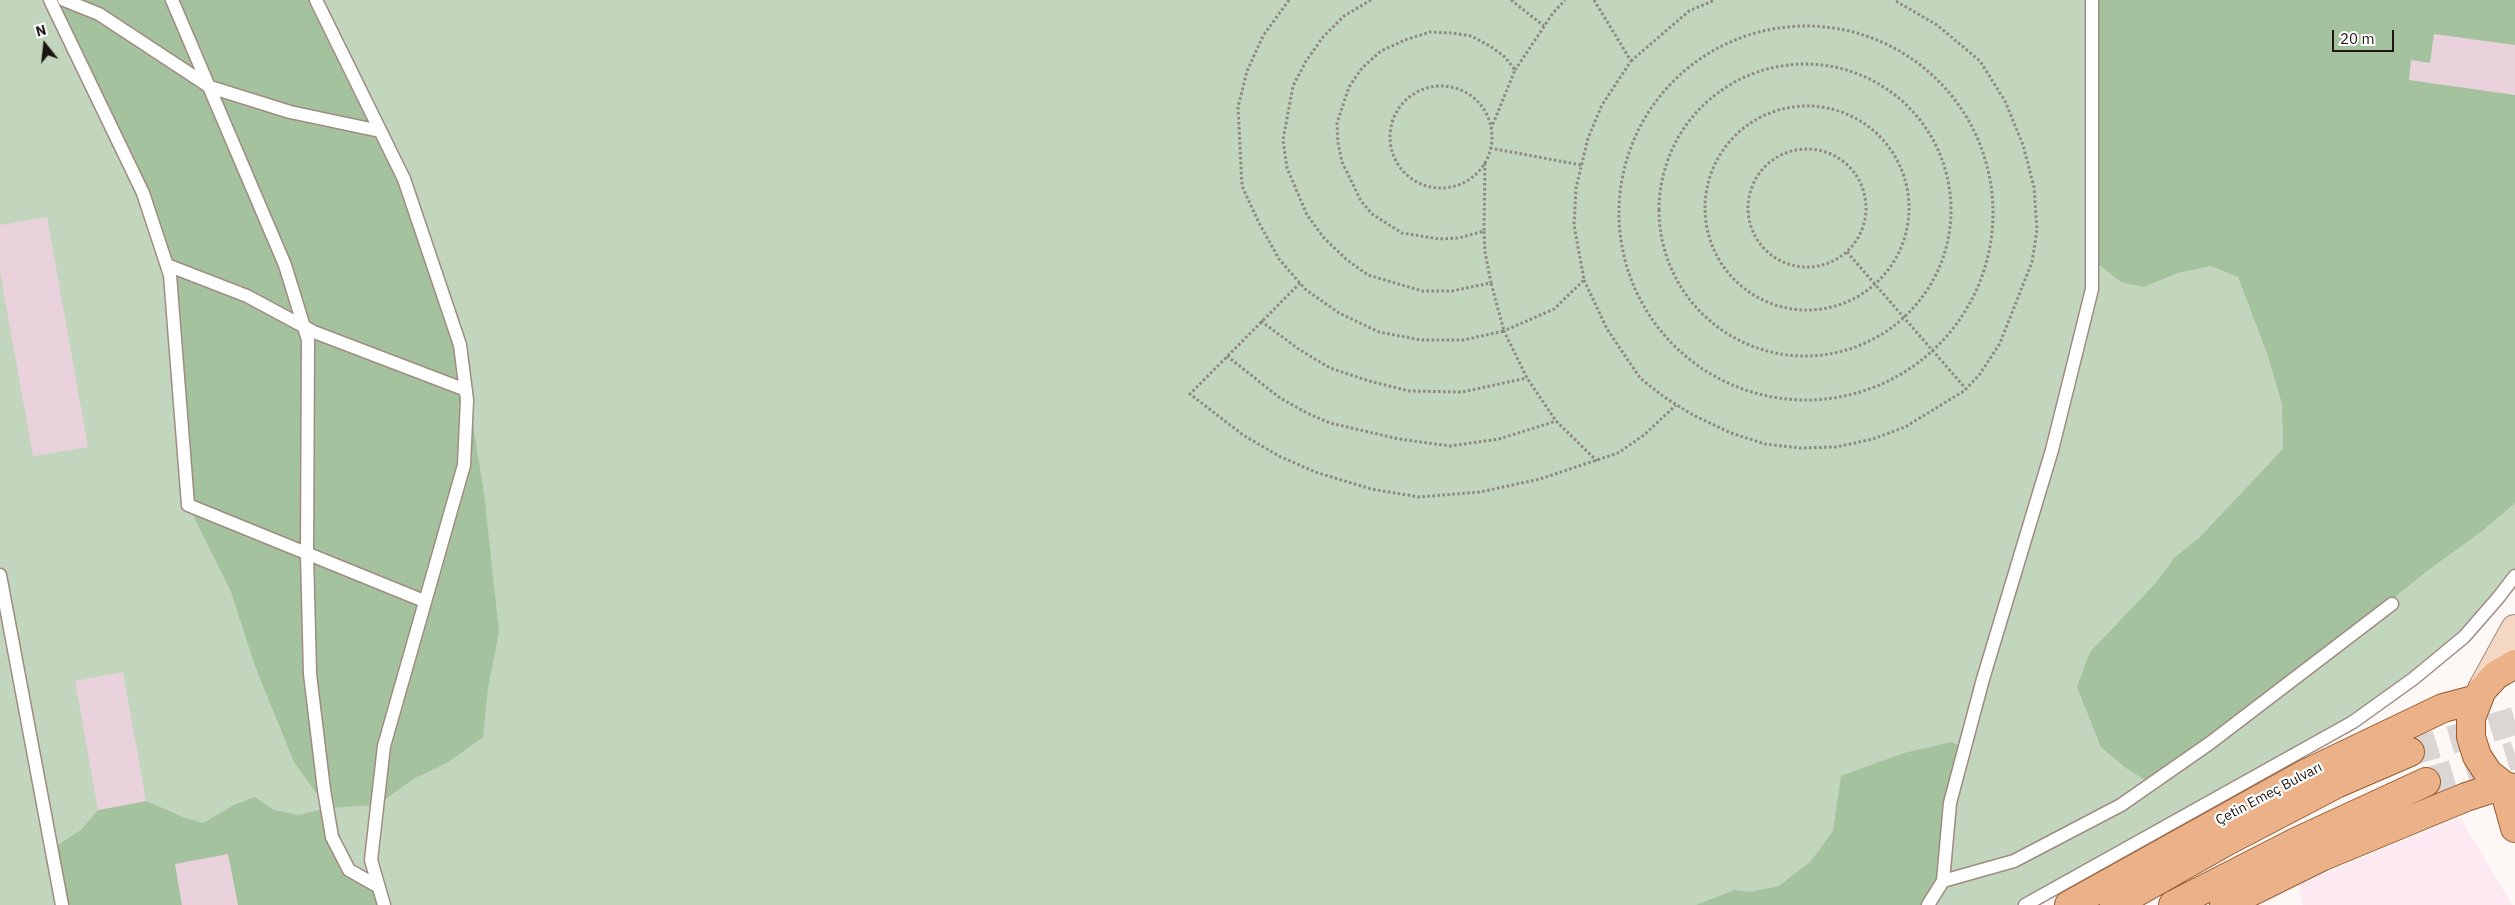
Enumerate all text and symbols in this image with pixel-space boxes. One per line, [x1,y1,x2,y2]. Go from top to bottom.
north arrow [20,20,70,70]
scale bar [2335,20,2398,52]
text: N [34,21,48,41]
text: 20 m [2340,29,2375,48]
street label: Çetin Emeç Bulvarı [2213,759,2325,829]

